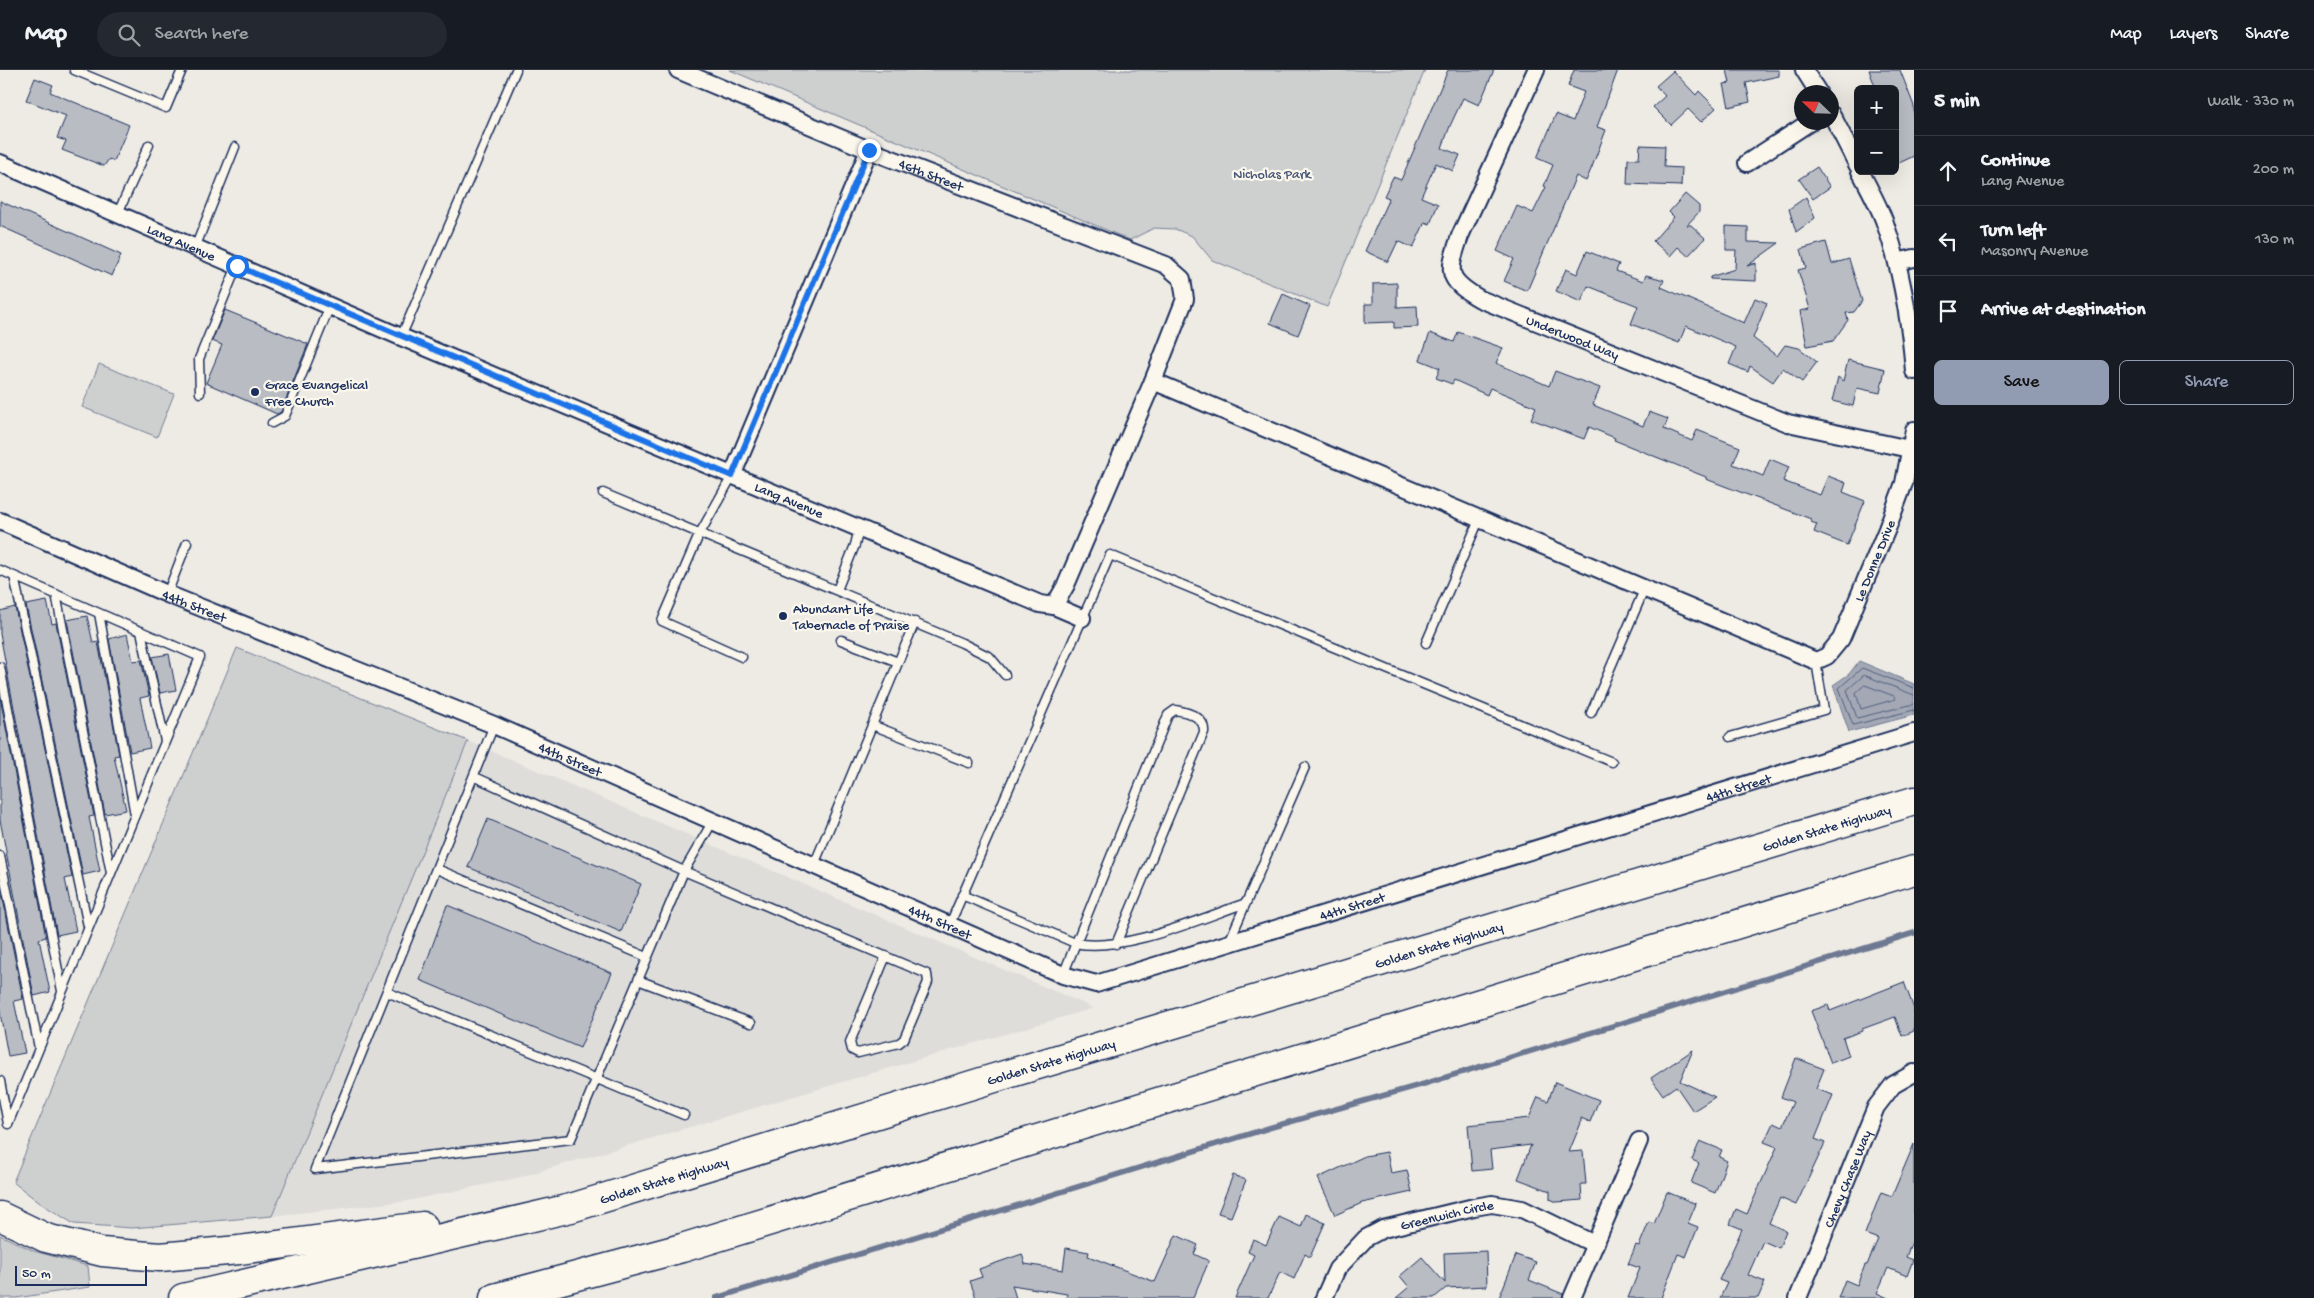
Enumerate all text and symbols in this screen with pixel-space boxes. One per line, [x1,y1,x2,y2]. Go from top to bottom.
search box [97,12,447,57]
text: Map [25,20,67,49]
icon: search [115,21,143,49]
text: Search here [155,23,248,46]
text: Map [2110,24,2142,45]
text: Layers [2170,24,2217,45]
text: Share [2245,24,2289,45]
north arrow [1794,85,1839,130]
map controls [1854,85,1899,175]
button: + [1854,85,1899,130]
text: 5 min [1934,90,1979,115]
text: Walk · 330 m [2207,93,2294,112]
button: − [1854,130,1899,175]
route end [858,139,881,162]
text: Continue [1981,150,2050,173]
street label: 46th Street [896,156,966,197]
icon: ahead [1934,157,1962,185]
text: 200 m [2253,161,2294,180]
park label: Nicholas Park [1233,167,1313,184]
text: Lang Avenue [1981,173,2064,192]
text: Turn left [1981,220,2045,243]
street label: Lang Avenue [144,222,218,267]
icon: left [1934,227,1962,255]
text: 130 m [2255,231,2294,250]
text: Masonry Avenue [1981,243,2088,262]
route start [226,255,249,278]
icon: arrive [1934,297,1962,325]
text: Arrive at destination [1981,299,2145,322]
street label: Underwood Way [1523,312,1621,365]
button: Save [1934,360,2109,405]
button: Share [2119,360,2294,405]
place label: Grace Evangelical Free Church [264,378,368,411]
marker: Grace Evangelical Free Church [249,386,261,398]
street label: Lang Avenue [751,480,826,524]
street label: Le Donne Drive [1852,518,1901,605]
street label: 44th Street [159,587,229,628]
place label: Abundant Life Tabernacle of Praise [792,602,910,635]
marker: Abundant Life Tabernacle of Praise [777,610,789,622]
street label: 44th Street [535,740,605,783]
street label: 44th Street [1704,771,1775,807]
street label: Golden State Highway [1761,802,1893,857]
street label: 44th Street [1318,889,1389,926]
street label: 44th Street [905,902,975,945]
street label: Golden State Highway [1373,919,1505,974]
street label: Golden State Highway [985,1036,1118,1091]
street label: Chevy Chase Way [1822,1128,1877,1231]
street label: Golden State Highway [598,1154,730,1210]
street label: Greenwich Circle [1399,1198,1496,1235]
scale bar [15,1263,148,1286]
text: 50 m [22,1266,51,1283]

